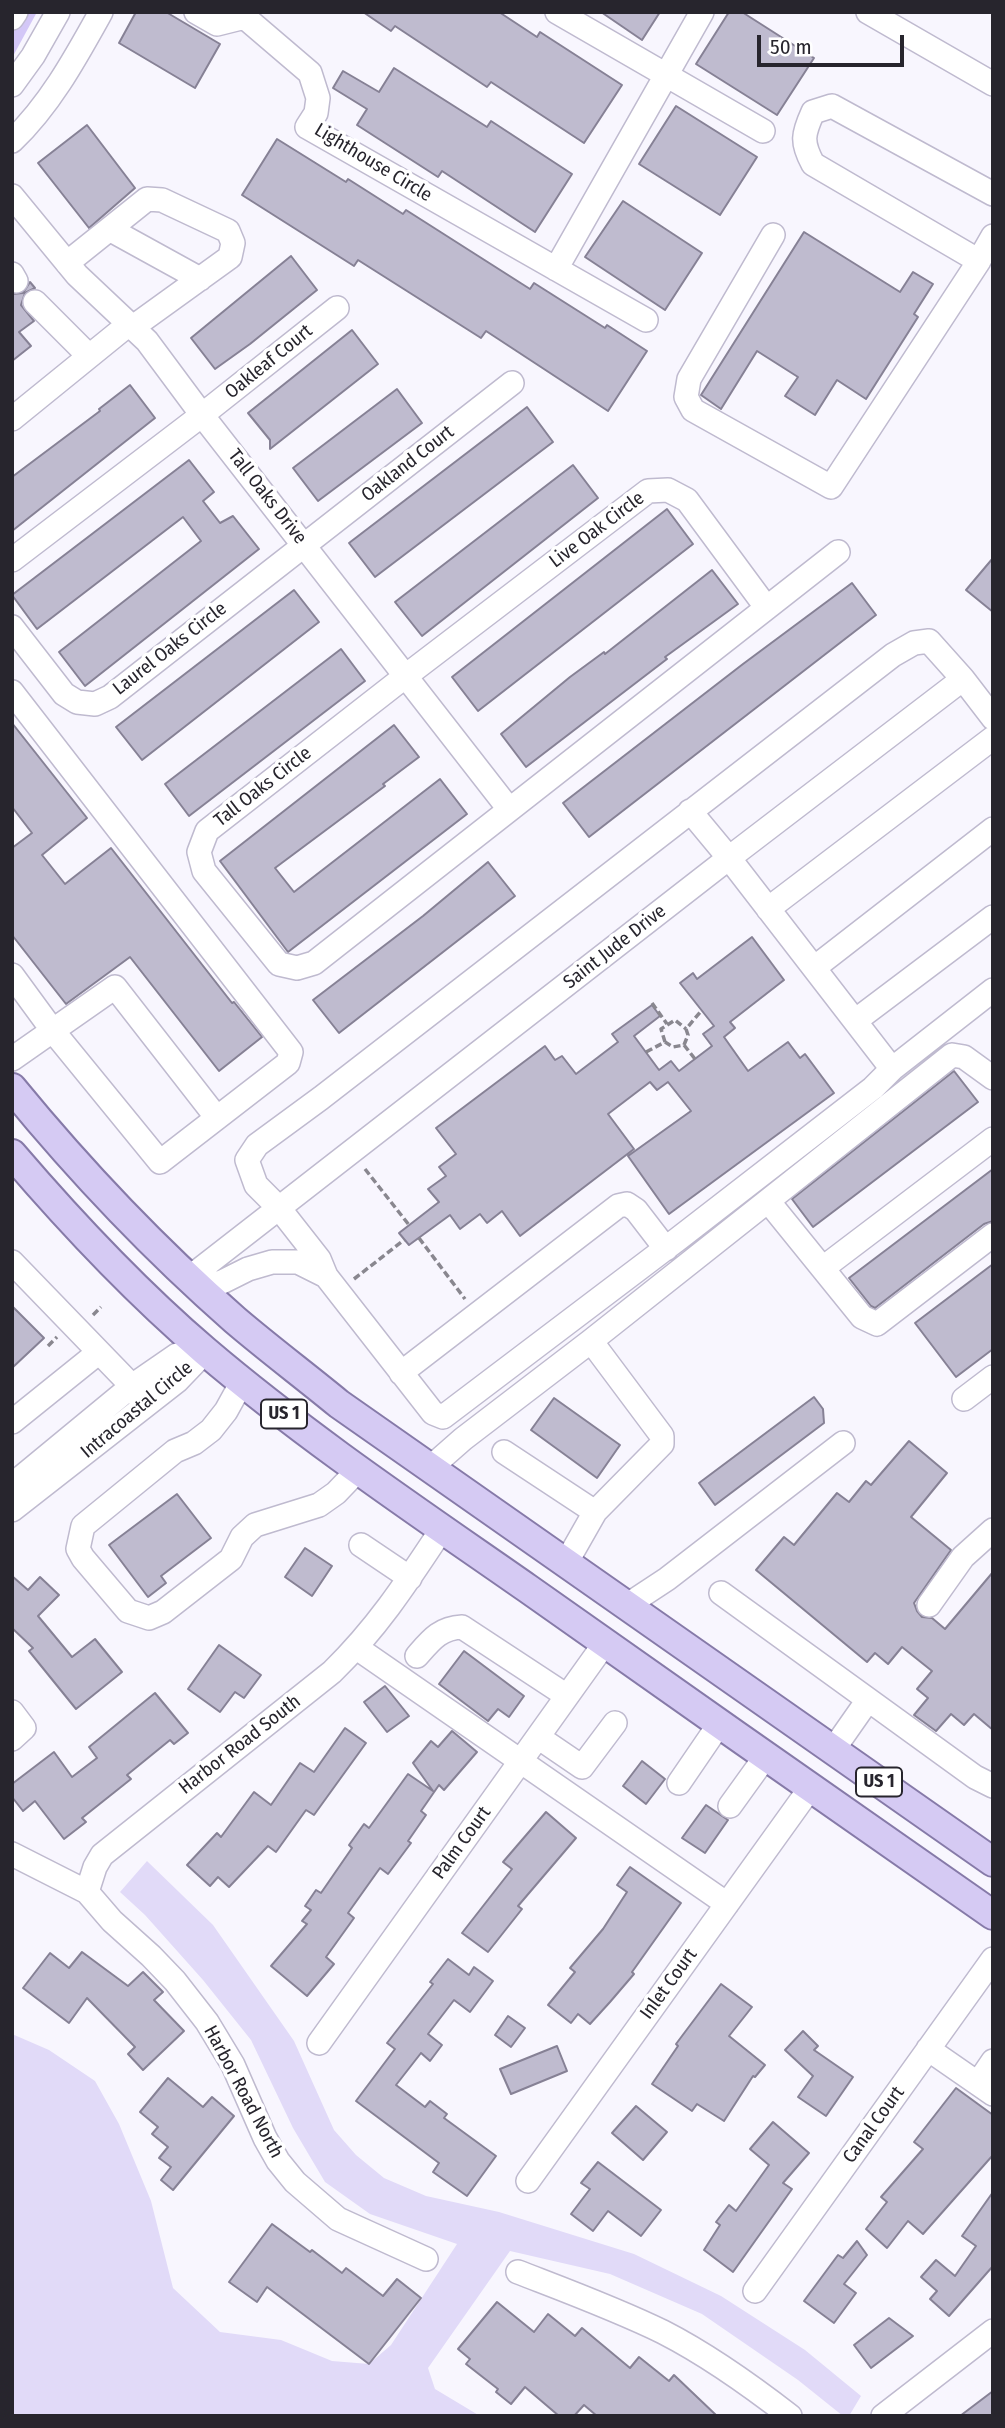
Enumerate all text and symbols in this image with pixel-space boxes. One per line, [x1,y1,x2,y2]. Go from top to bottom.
scale bar [760,21,907,65]
text: 50 m [770,34,812,60]
street label: Lighthouse Circle [310,119,436,207]
street label: Oakleaf Court [221,320,317,404]
street label: Oakland Court [357,421,459,507]
street label: Tall Oaks Drive [223,445,311,549]
street label: Live Oak Circle [545,487,649,573]
street label: Laurel Oaks Circle [109,598,231,700]
street label: Tall Oaks Circle [210,742,316,832]
street label: Saint Jude Drive [559,900,671,994]
street label: Intracoastal Circle [76,1357,198,1463]
road number: US 1 [261,1400,307,1428]
street label: Harbor Road South [175,1690,305,1800]
road number: US 1 [856,1768,902,1797]
street label: Palm Court [428,1802,496,1884]
street label: Inlet Court [636,1944,702,2024]
street label: Harbor Road North [198,2022,288,2162]
street label: Canal Court [838,2082,910,2168]

